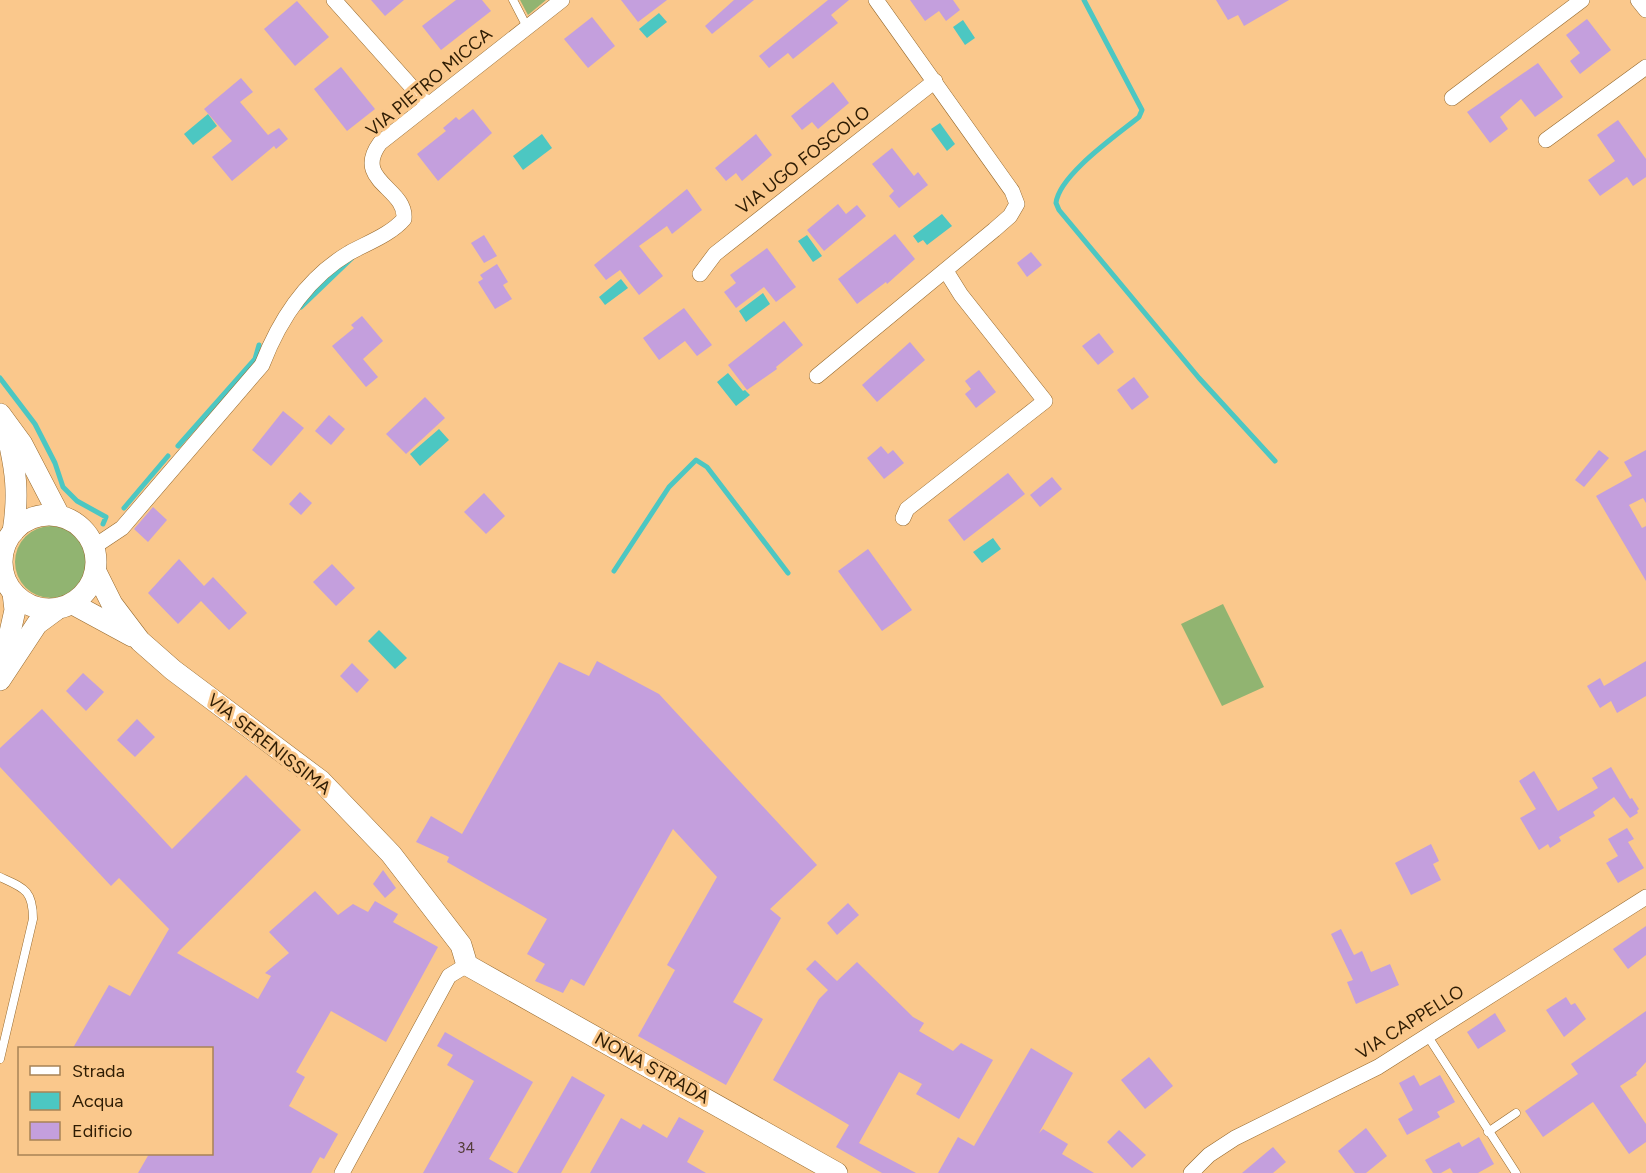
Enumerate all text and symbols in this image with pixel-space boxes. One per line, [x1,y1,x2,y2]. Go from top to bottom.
street label: VIA PIETRO MICCA [361,23,497,141]
street label: VIA UGO FOSCOLO [732,101,874,219]
street label: VIA SERENISSIMA [203,689,335,799]
street label: VIA CAPPELLO [1352,980,1468,1064]
street label: NONA STRADA [591,1027,713,1109]
legend [18,1047,213,1155]
text: Strada [72,1060,125,1082]
text: Acqua [72,1090,123,1112]
text: Edificio [72,1120,133,1142]
house number: 34 [457,1139,475,1157]

